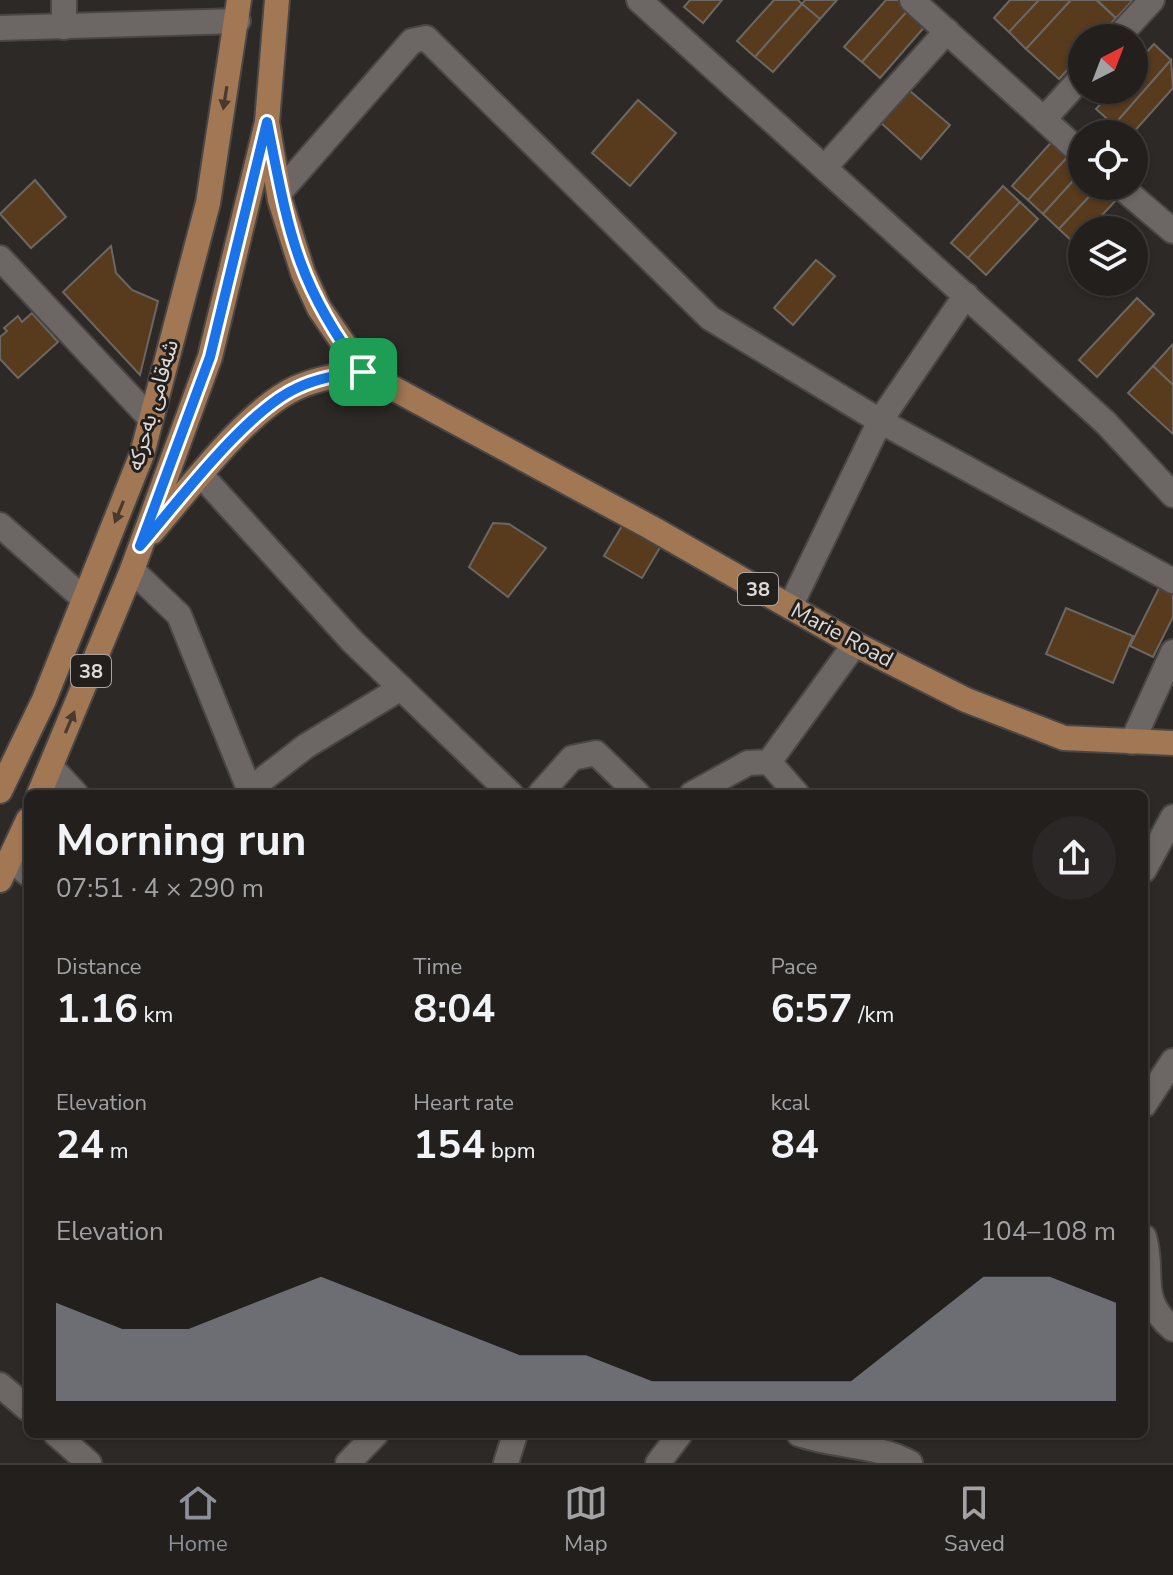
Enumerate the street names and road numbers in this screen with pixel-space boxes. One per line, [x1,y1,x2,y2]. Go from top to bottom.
street label: شەقامی بەحرکە [120,336,186,474]
road number: 38 [738,573,778,605]
street label: Marie Road [786,595,898,675]
road number: 38 [71,655,111,687]

